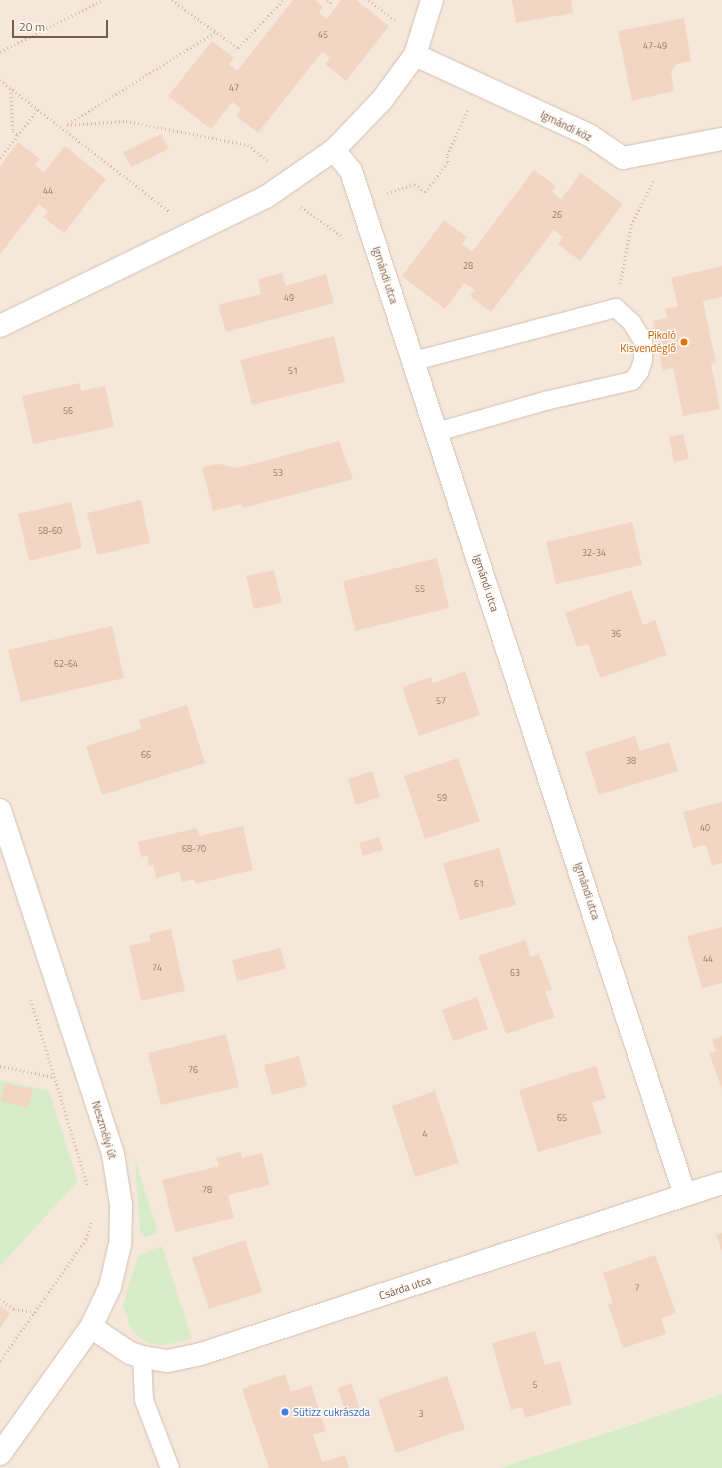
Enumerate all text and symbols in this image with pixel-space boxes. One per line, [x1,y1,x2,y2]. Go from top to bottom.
scale bar [14,12,110,38]
text: 20 m [19,17,45,36]
house number: 45 [318,30,328,40]
house number: 47-49 [643,41,667,51]
house number: 47 [229,83,239,93]
street label: Igmándi köz [538,108,594,144]
house number: 44 [43,186,53,196]
house number: 26 [552,210,562,220]
street label: Igmándi utca [370,245,400,305]
house number: 28 [463,261,473,271]
house number: 49 [284,293,294,303]
place label: Pikoló Kisvendéglő [620,329,676,355]
marker: Pikoló Kisvendéglő [679,337,689,347]
house number: 51 [288,366,298,376]
house number: 56 [63,406,73,416]
house number: 53 [273,468,283,478]
house number: 58-60 [38,526,62,536]
house number: 32-34 [582,548,606,558]
street label: Igmándi utca [471,553,501,613]
house number: 55 [415,584,425,594]
house number: 36 [611,629,621,639]
house number: 62-64 [54,659,78,669]
house number: 57 [436,696,446,706]
house number: 66 [141,750,151,760]
house number: 38 [626,756,636,766]
house number: 59 [437,793,447,803]
house number: 40 [700,823,710,833]
house number: 68-70 [182,844,206,854]
street label: Igmándi utca [572,861,602,921]
house number: 61 [474,879,484,889]
house number: 44 [703,954,713,964]
house number: 74 [152,963,162,973]
house number: 63 [510,968,520,978]
house number: 76 [188,1065,198,1075]
street label: Neszmélyi út [89,1099,119,1161]
house number: 65 [557,1113,567,1123]
house number: 4 [422,1129,428,1139]
house number: 78 [202,1185,212,1195]
street label: Csárda utca [377,1273,433,1303]
house number: 7 [634,1283,640,1293]
house number: 5 [532,1380,538,1390]
place label: Sütizz cukrászda [293,1405,370,1419]
marker: Sütizz cukrászda [280,1407,290,1417]
house number: 3 [418,1409,424,1419]

